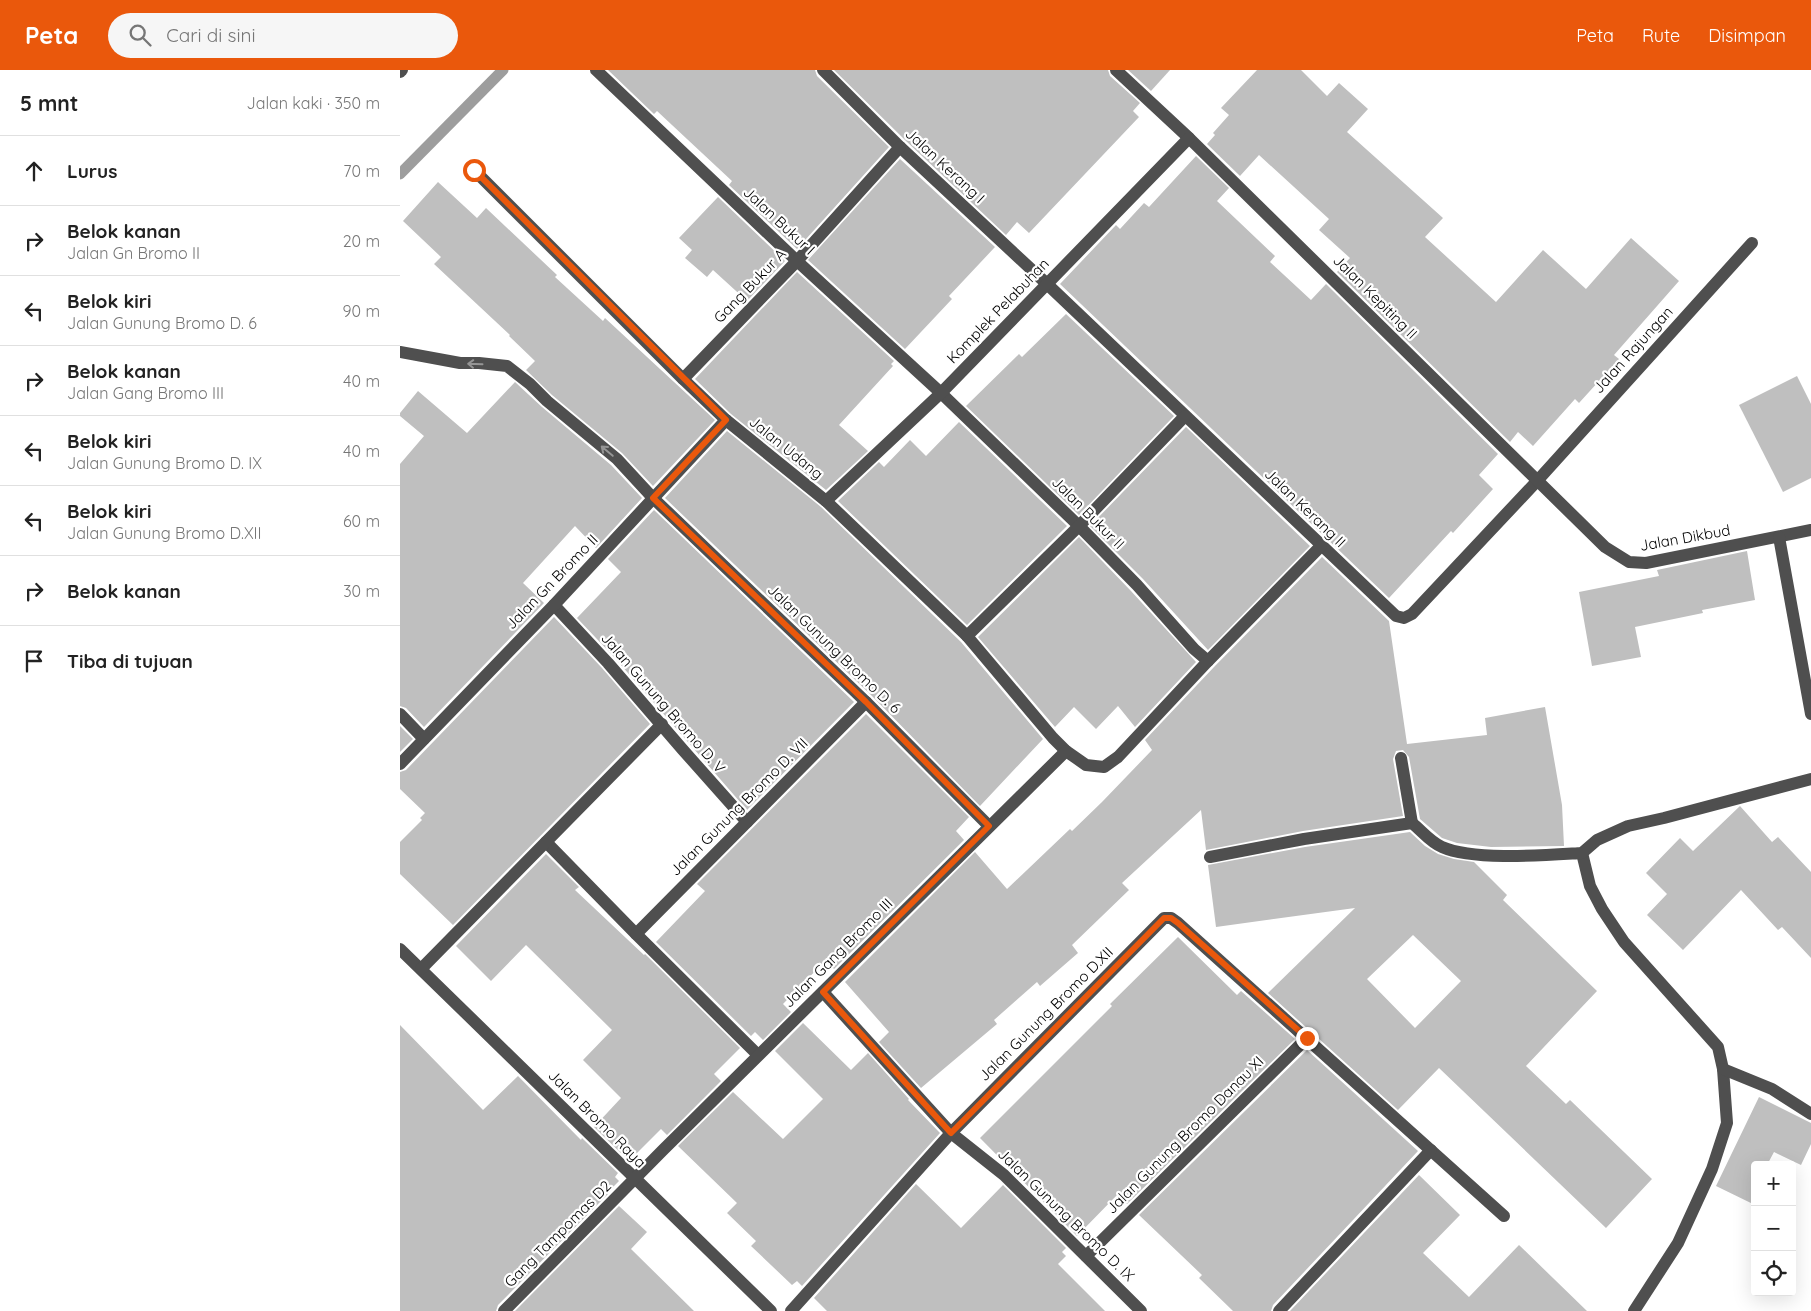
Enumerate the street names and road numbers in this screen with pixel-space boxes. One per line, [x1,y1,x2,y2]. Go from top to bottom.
street label: Jalan Kerang I [902,124,989,207]
street label: Jalan Bukur I [739,183,819,259]
street label: Gang Bukur A [709,244,790,327]
street label: Jalan Kepiting II [1329,251,1421,343]
street label: Komplek Pelabuhan [942,254,1053,367]
street label: Jalan Rajungan [1589,302,1677,397]
street label: Jalan Udang [745,412,827,483]
street label: Jalan Kerang II [1261,464,1350,551]
street label: Jalan Bukur II [1048,472,1129,553]
street label: Jalan Dikbud [1638,520,1732,555]
street label: Jalan Gn Bromo II [501,530,602,633]
street label: Jalan Gunung Bromo D. 6 [764,580,905,717]
street label: Jalan Gunung Bromo D. V [597,629,730,777]
street label: Jalan Gunung Bromo D. VII [666,734,812,880]
street label: Jalan Gang Bromo III [779,894,896,1011]
street label: Jalan Gunung Bromo D.XII [974,942,1117,1085]
street label: Jalan Gunung Bromo Danau XI [1102,1052,1267,1217]
street label: Jalan Bromo Raya [544,1066,650,1172]
street label: Jalan Gunung Bromo D. IX [994,1144,1139,1285]
street label: Gang Tampomas D2 [500,1176,615,1291]

